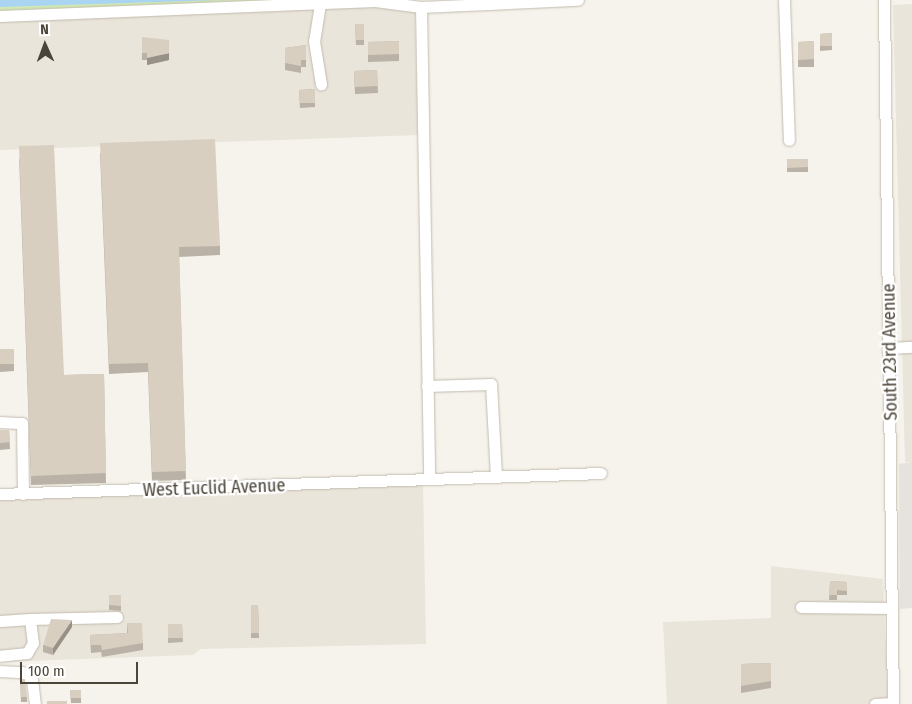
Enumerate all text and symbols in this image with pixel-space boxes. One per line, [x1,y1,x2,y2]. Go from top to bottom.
north arrow [20,20,70,70]
text: N [40,21,49,38]
street label: South 23rd Avenue [878,283,902,421]
street label: West Euclid Avenue [142,475,286,501]
scale bar [22,652,140,684]
text: 100 m [28,662,65,680]

